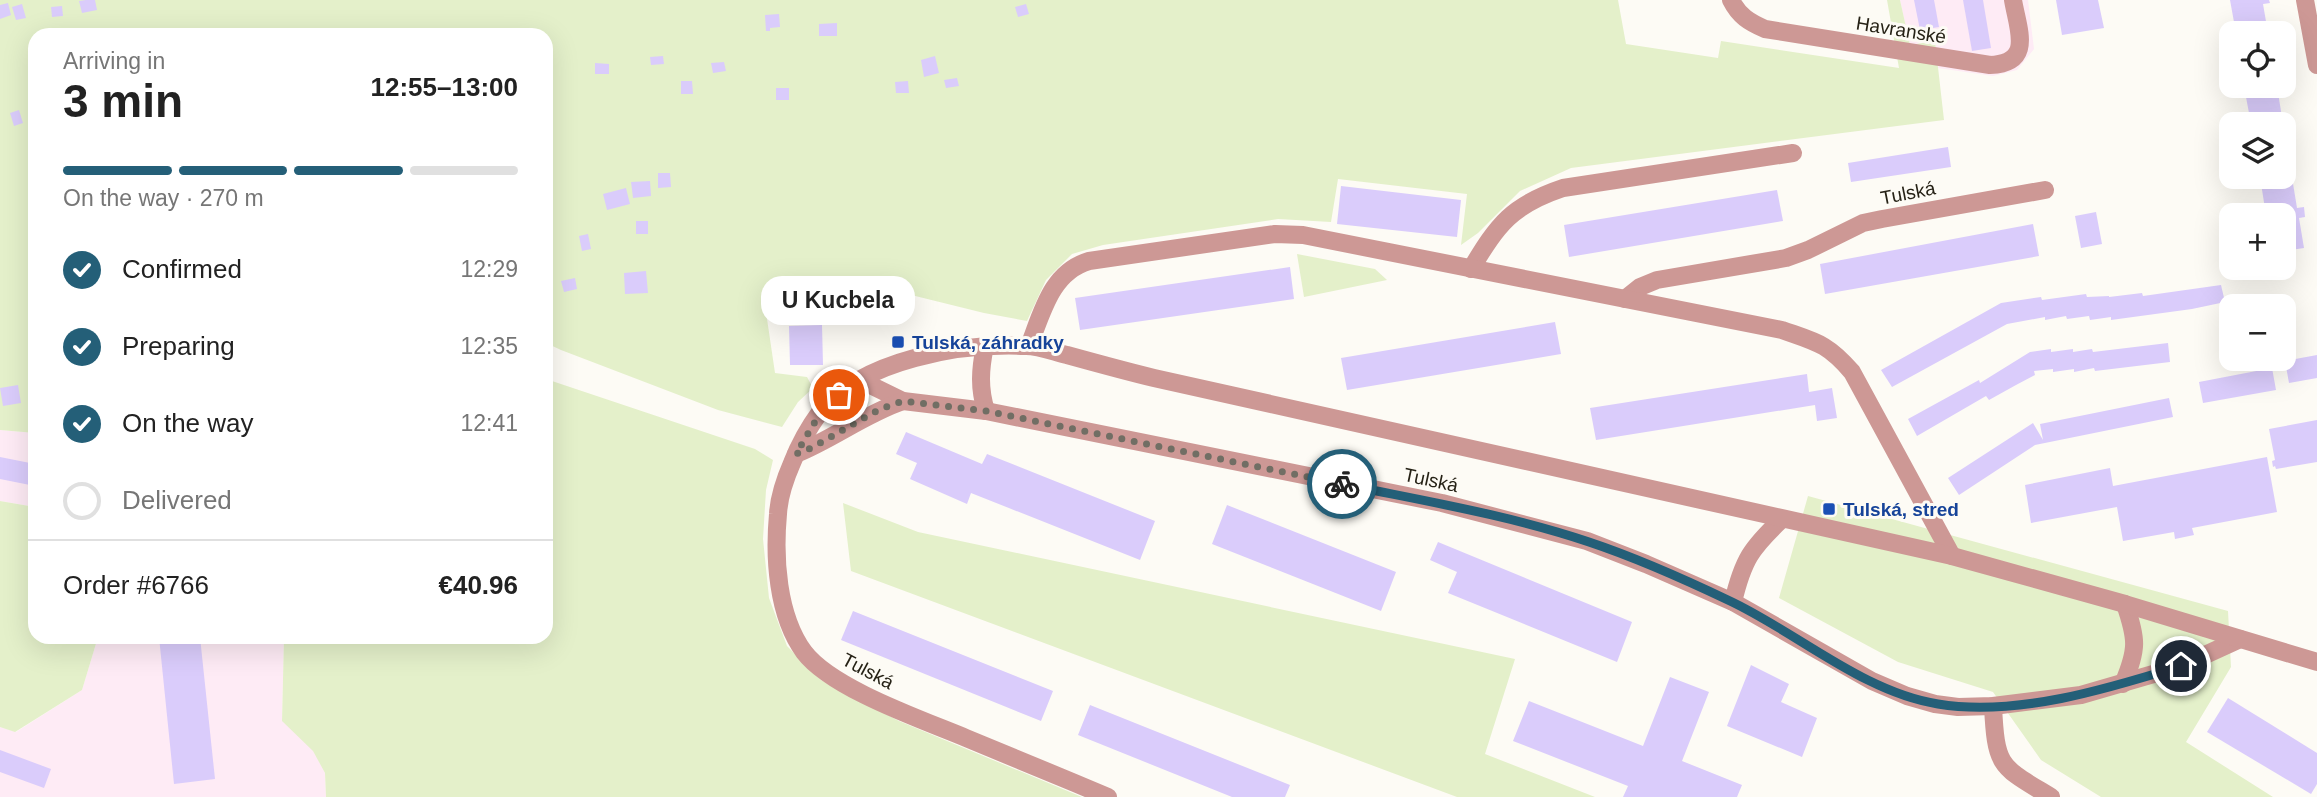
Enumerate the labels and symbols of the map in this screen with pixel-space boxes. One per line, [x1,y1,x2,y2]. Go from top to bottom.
street label: Havranské [1855,13,1947,47]
street label: Tulská [1879,177,1938,209]
callout: U Kucbela [762,276,916,325]
place label: Tulská, záhradky [912,332,1064,353]
marker: Tulská, záhradky [890,334,906,350]
pin [809,365,869,425]
courier [1307,449,1377,519]
street label: Tulská [1402,464,1461,496]
place label: Tulská, stred [1843,499,1959,520]
marker: Tulská, stred [1821,501,1837,517]
pin [2151,636,2211,696]
street label: Tulská [839,649,898,693]

